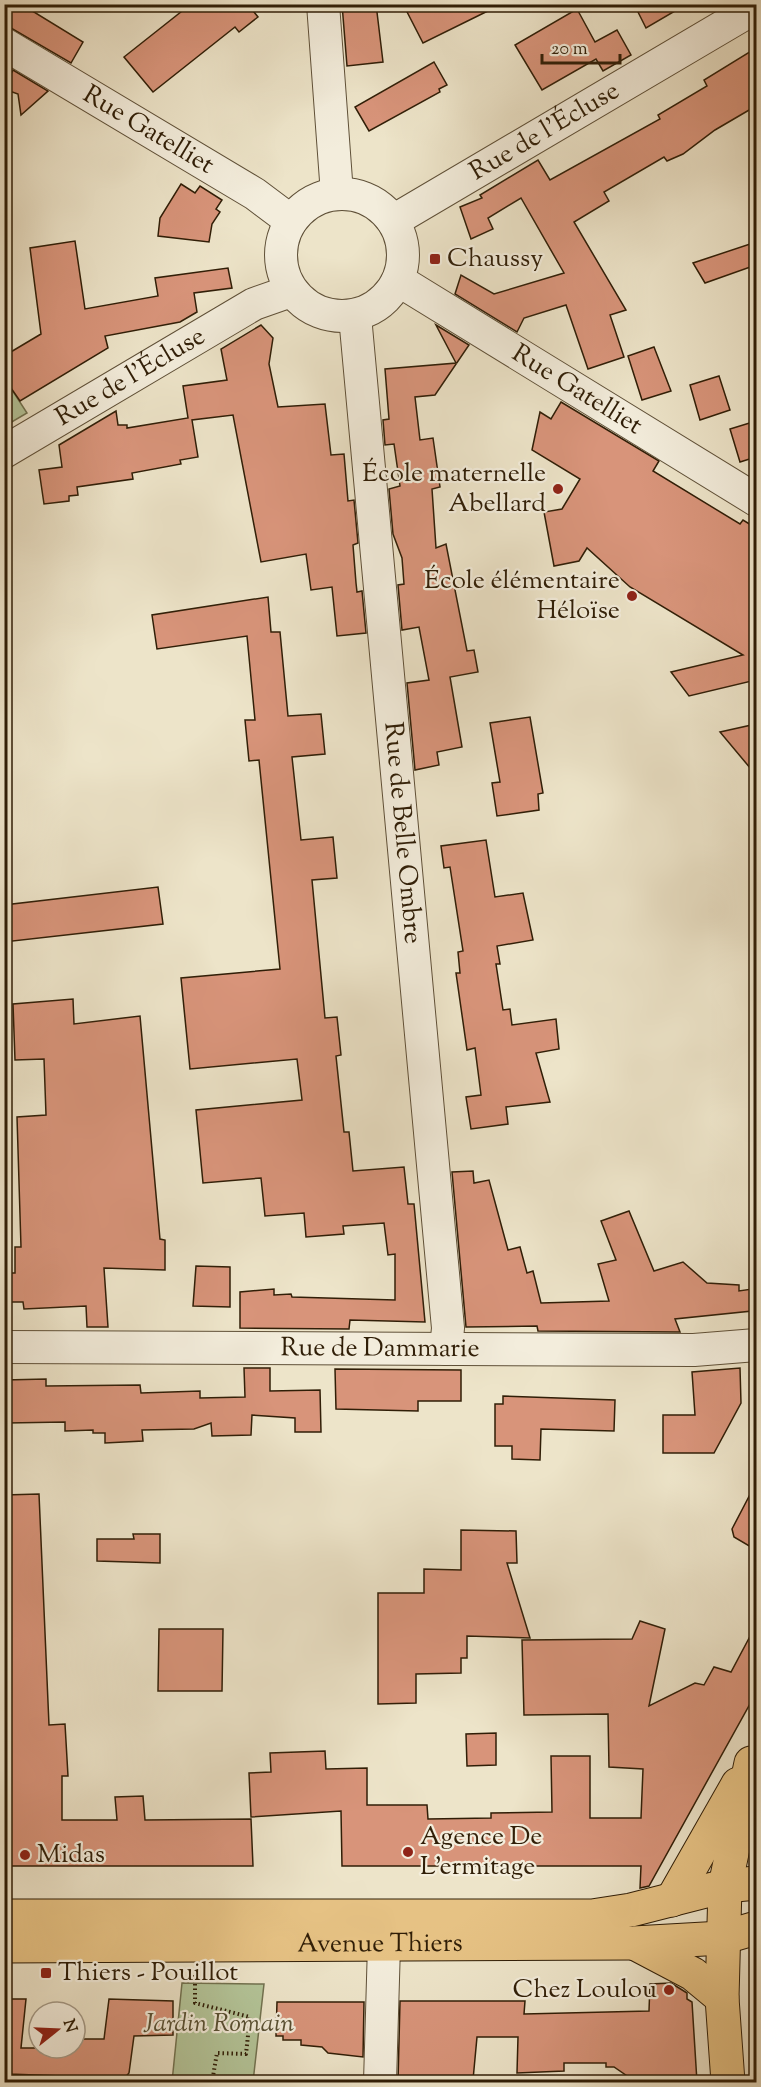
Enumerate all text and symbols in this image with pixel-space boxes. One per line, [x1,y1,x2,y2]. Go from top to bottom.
scale bar [542,27,620,65]
text: 20 m [551,37,588,63]
street label: Rue de l'Écluse [463,73,626,190]
street label: Rue Gatelliet [76,77,221,184]
place label: Chaussy [447,241,543,278]
marker: Chaussy [428,252,442,266]
street label: Rue de l'Écluse [49,318,212,436]
street label: Rue Gatelliet [505,336,649,444]
place label: École maternelle Abellard [362,456,546,523]
marker: École maternelle Abellard [551,482,565,496]
place label: École élémentaire Héloïse [424,563,620,630]
marker: École élémentaire Héloïse [625,589,639,603]
street label: Rue de Belle Ombre [374,720,431,945]
street label: Rue de Dammarie [280,1330,480,1368]
place label: Agence De L'ermitage [420,1819,543,1886]
place label: Midas [37,1837,105,1874]
marker: Agence De L'ermitage [401,1845,415,1859]
marker: Midas [18,1848,32,1862]
street label: Avenue Thiers [297,1925,463,1963]
place label: Thiers - Pouillot [58,1955,238,1992]
marker: Thiers - Pouillot [39,1966,53,1980]
place label: Chez Loulou [512,1972,657,2009]
marker: Chez Loulou [662,1983,676,1997]
north arrow [27,2000,87,2060]
park label: Jardin Romain [143,2006,295,2043]
text: N [56,2017,82,2036]

